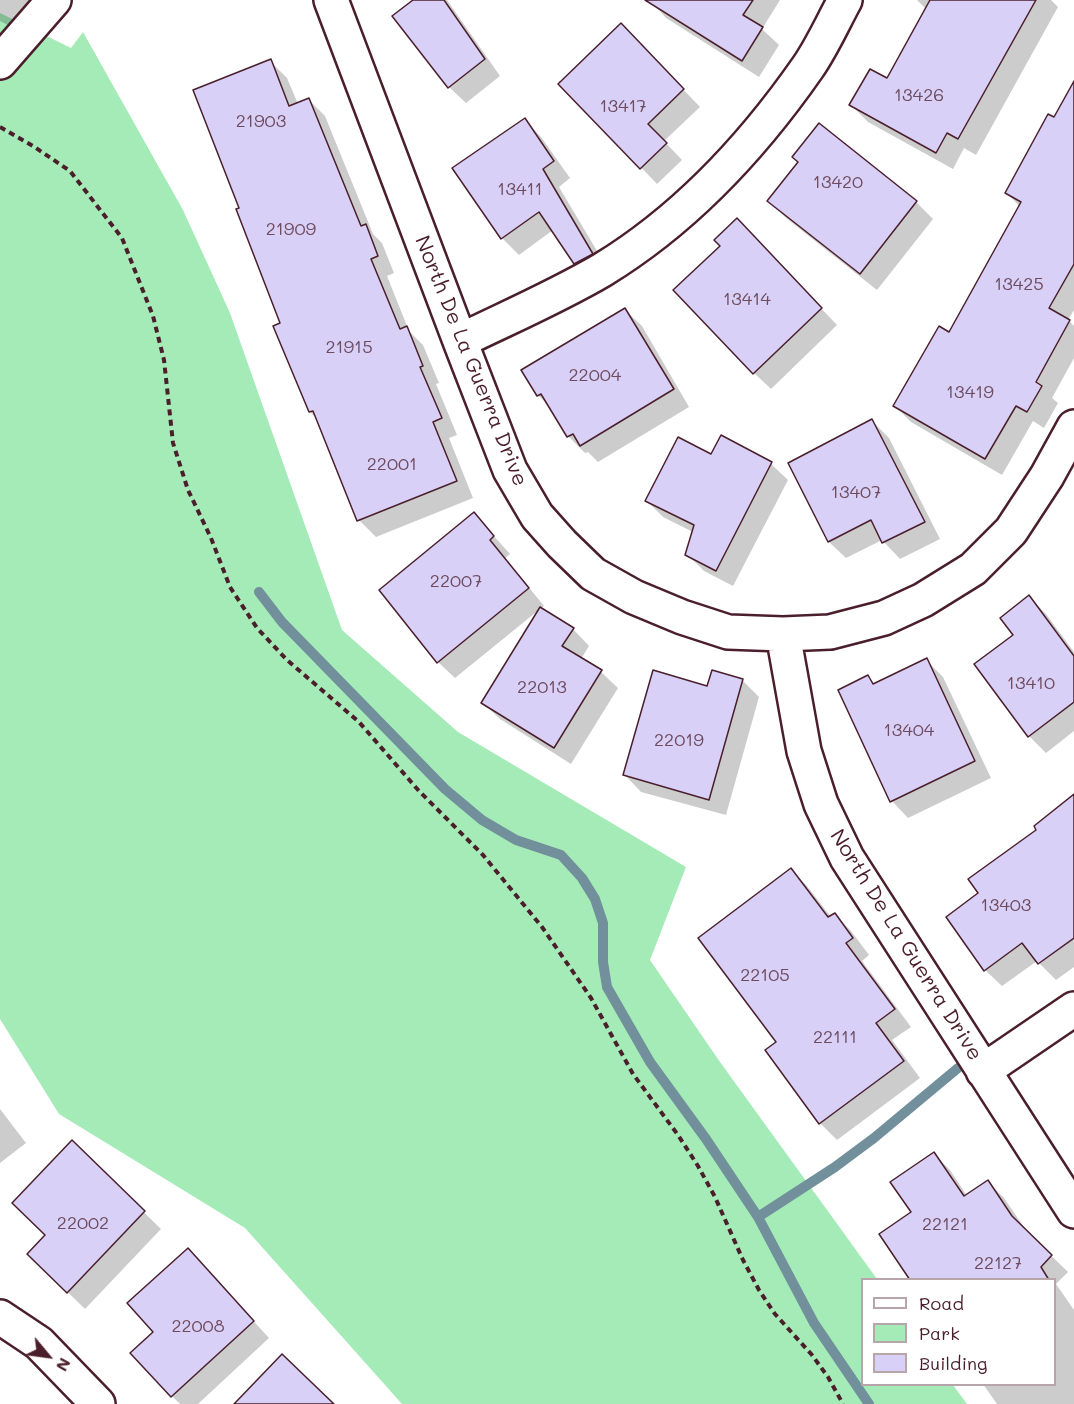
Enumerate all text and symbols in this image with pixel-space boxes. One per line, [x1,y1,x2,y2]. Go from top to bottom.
house number: 13426 [894,84,944,106]
house number: 13417 [599,95,647,117]
house number: 21903 [236,110,286,132]
house number: 13420 [813,171,863,193]
house number: 13411 [497,178,543,200]
house number: 21909 [266,218,316,240]
street label: North De La Guerra Drive [409,232,533,490]
house number: 13425 [994,273,1044,295]
house number: 13414 [723,288,771,310]
house number: 21915 [325,336,373,358]
house number: 22004 [569,364,621,386]
house number: 13419 [946,381,994,403]
house number: 22001 [367,453,417,475]
house number: 13407 [831,481,881,503]
house number: 22007 [430,570,482,592]
house number: 13410 [1007,672,1055,694]
house number: 22013 [517,676,567,698]
house number: 13404 [884,719,934,741]
house number: 22019 [654,729,704,751]
street label: North De La Guerra Drive [824,825,988,1065]
house number: 13403 [981,894,1031,916]
house number: 22105 [740,964,790,986]
house number: 22111 [813,1026,857,1048]
house number: 22002 [57,1212,109,1234]
house number: 22121 [922,1213,968,1235]
house number: 22127 [974,1252,1022,1274]
legend [861,1278,1056,1386]
text: Road [919,1291,964,1315]
house number: 22008 [171,1315,225,1337]
text: Park [919,1321,960,1345]
north arrow [18,1326,78,1386]
text: Building [919,1351,987,1375]
text: N [52,1355,76,1375]

